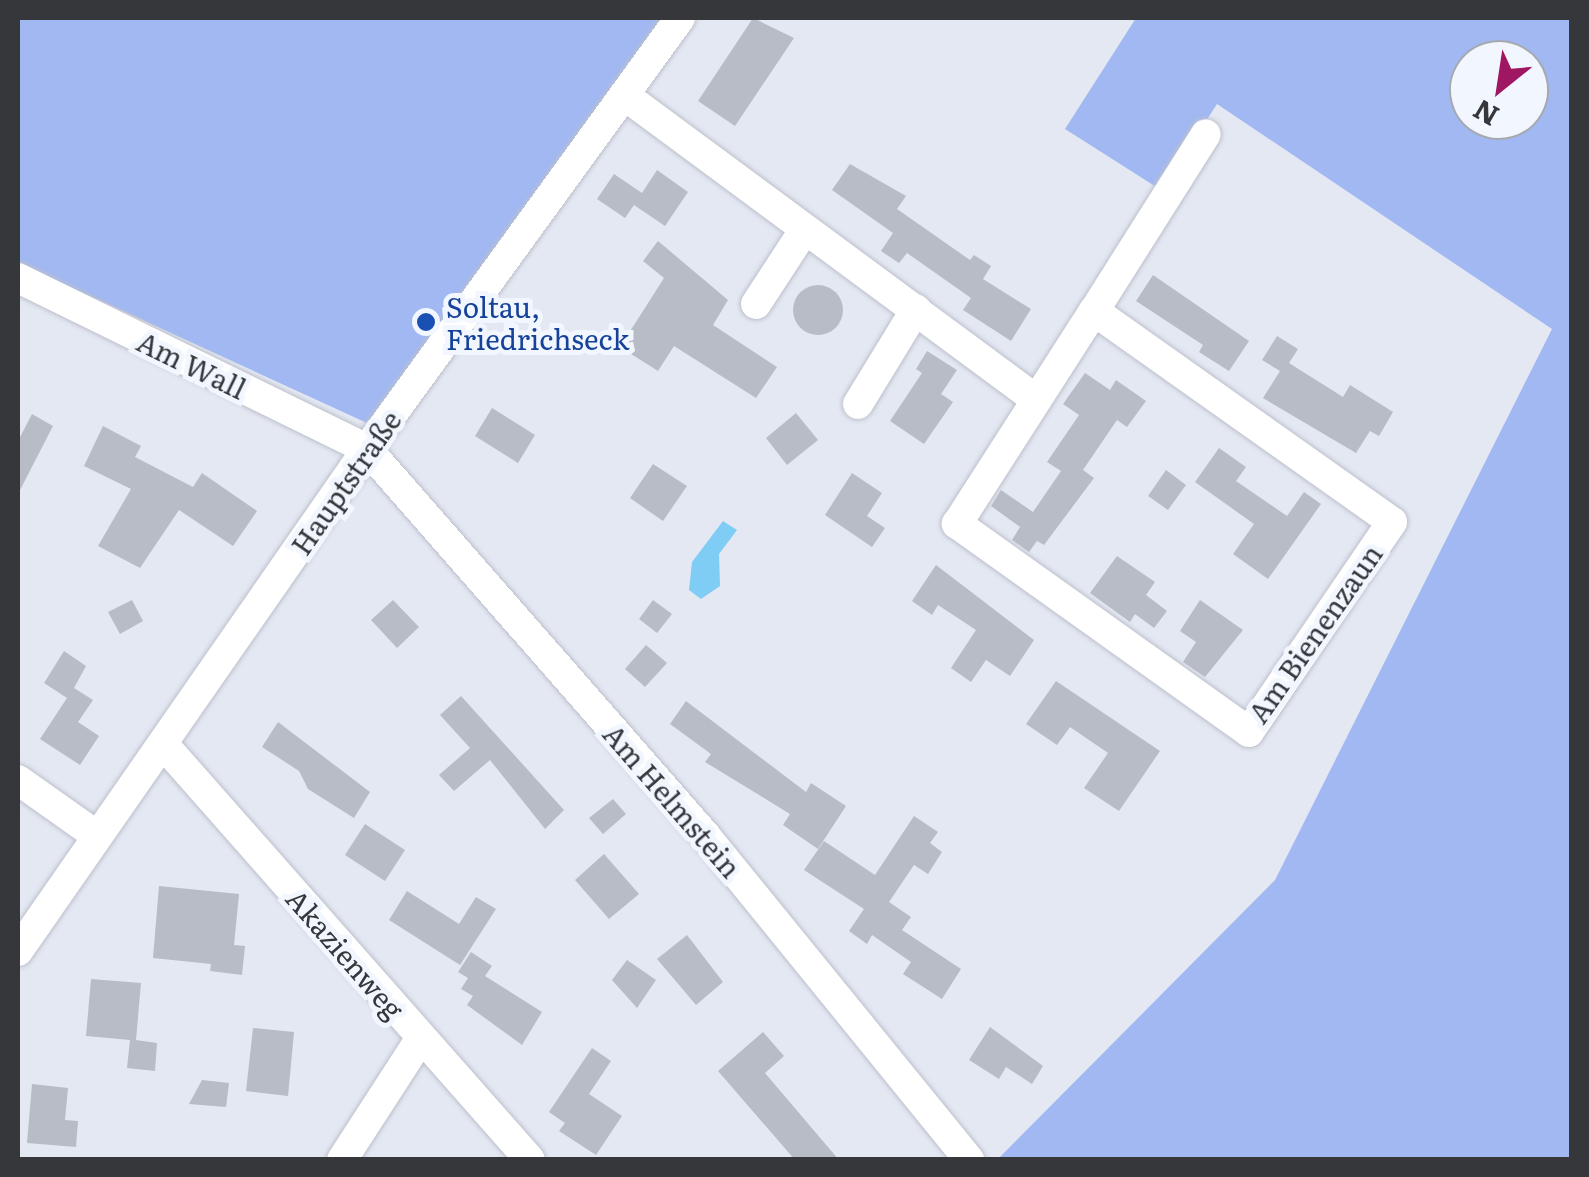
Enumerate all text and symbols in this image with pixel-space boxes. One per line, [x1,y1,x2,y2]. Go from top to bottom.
north arrow [1449,40,1549,140]
text: N [1464,90,1506,138]
place label: Soltau, Friedrichseck [446,289,629,355]
marker: Soltau, Friedrichseck [415,311,437,333]
street label: Am Wall [132,323,252,405]
street label: Hauptstraße [283,403,407,561]
street label: Am Bienenzaun [1240,537,1388,729]
street label: Am Helmstein [597,716,749,884]
street label: Akazienweg [280,881,412,1025]

